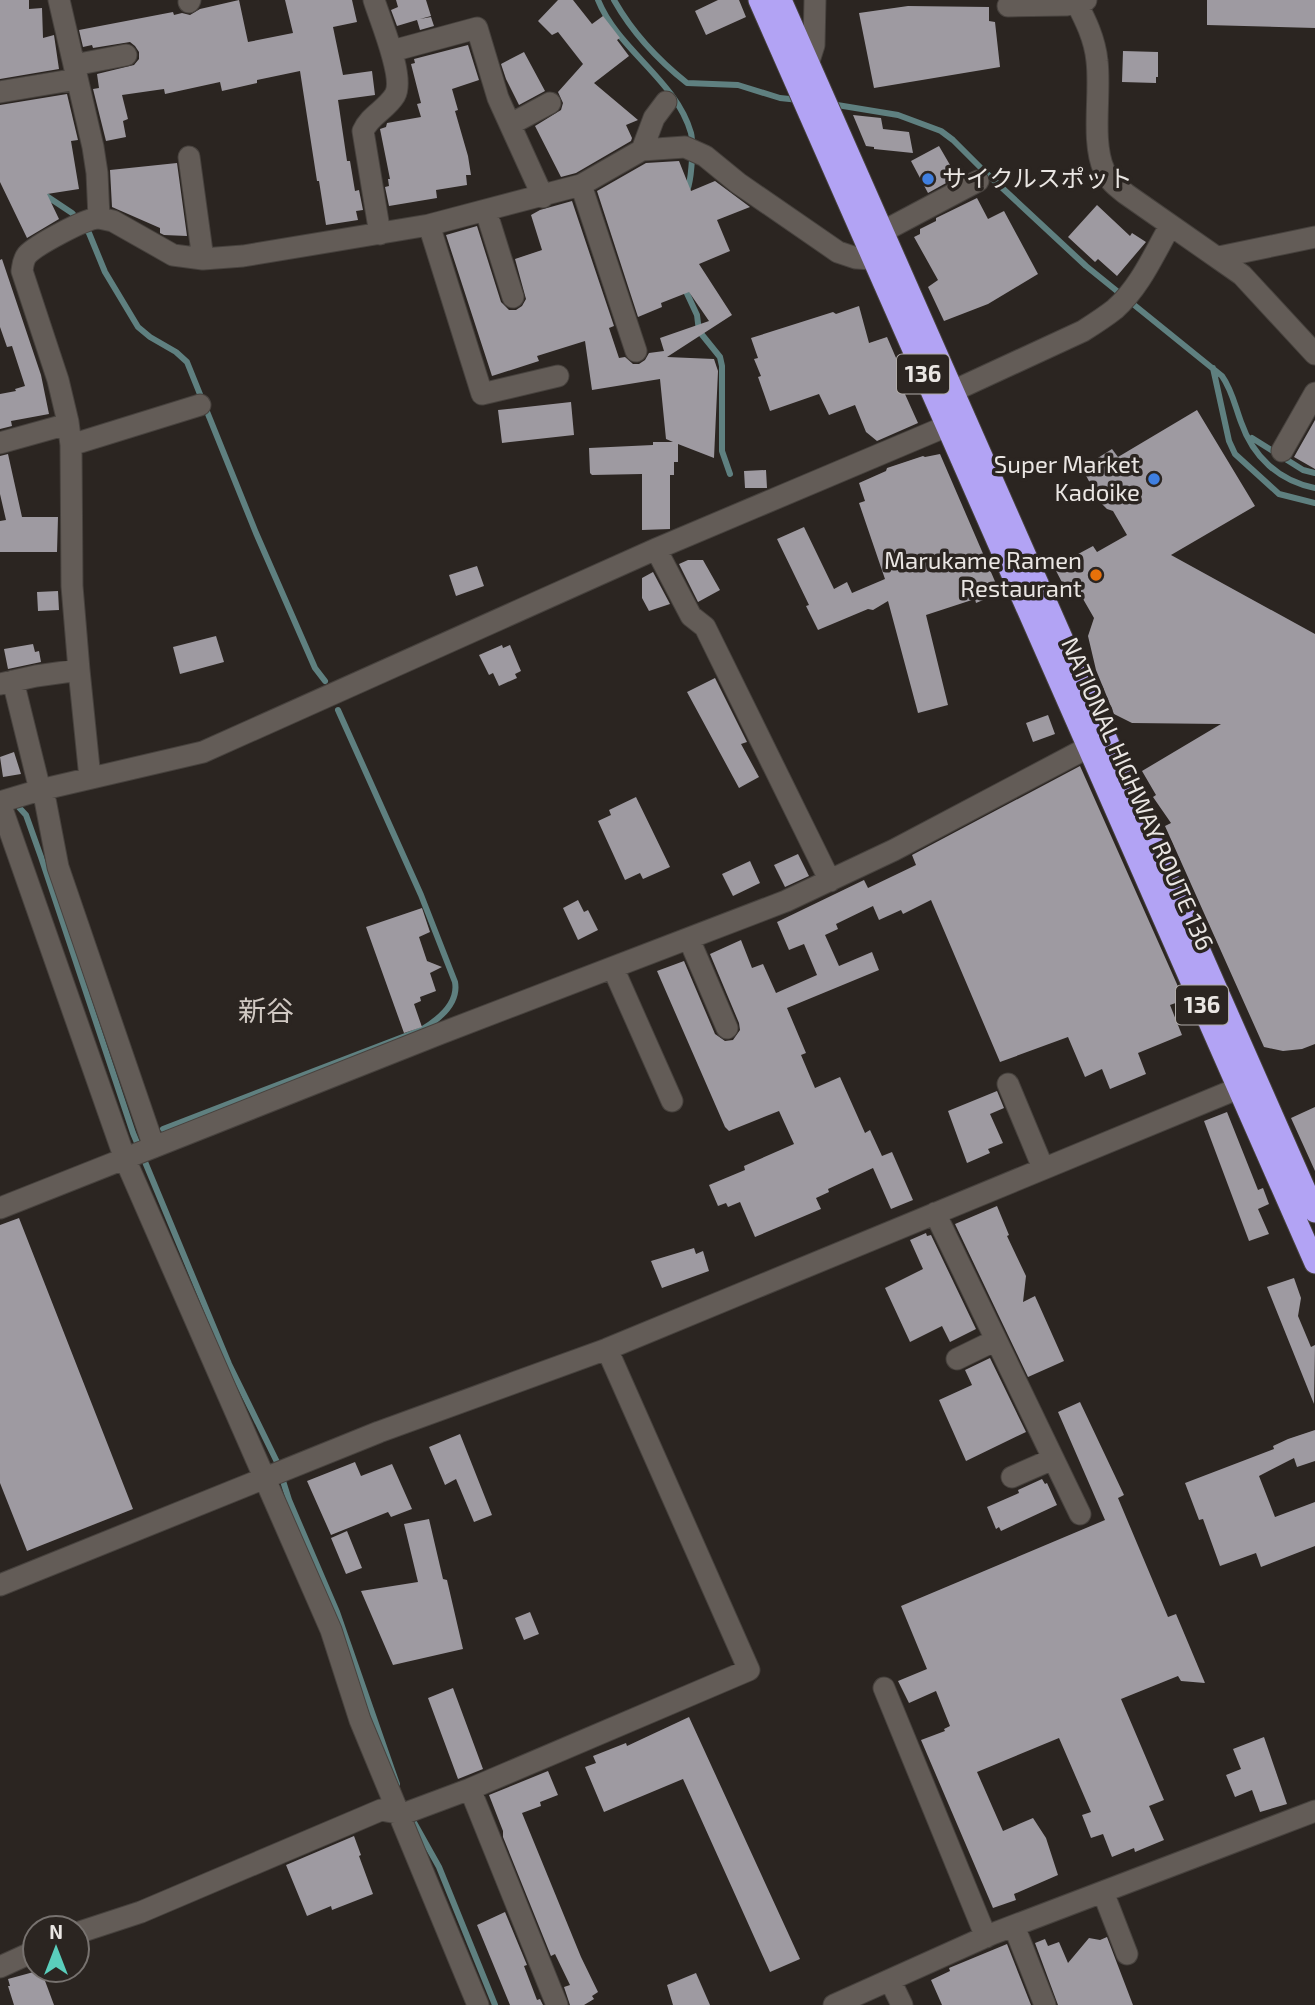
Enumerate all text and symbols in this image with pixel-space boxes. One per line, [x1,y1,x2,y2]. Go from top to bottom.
place label: サイクルスポット [942,163,1133,192]
marker: サイクルスポット [920,171,936,187]
road number: 136 [897,354,949,394]
place label: Super Market Kadoike [994,449,1140,506]
marker: Super Market Kadoike [1146,471,1162,487]
place label: Marukame Ramen Restaurant [884,545,1082,602]
marker: Marukame Ramen Restaurant [1088,567,1104,583]
street label: NATIONAL HIGHWAY ROUTE 136 [1056,632,1221,954]
road number: 136 [1176,986,1228,1024]
district label: 新谷 [238,993,294,1027]
north arrow [21,1914,91,1984]
text: N [49,1920,63,1943]

